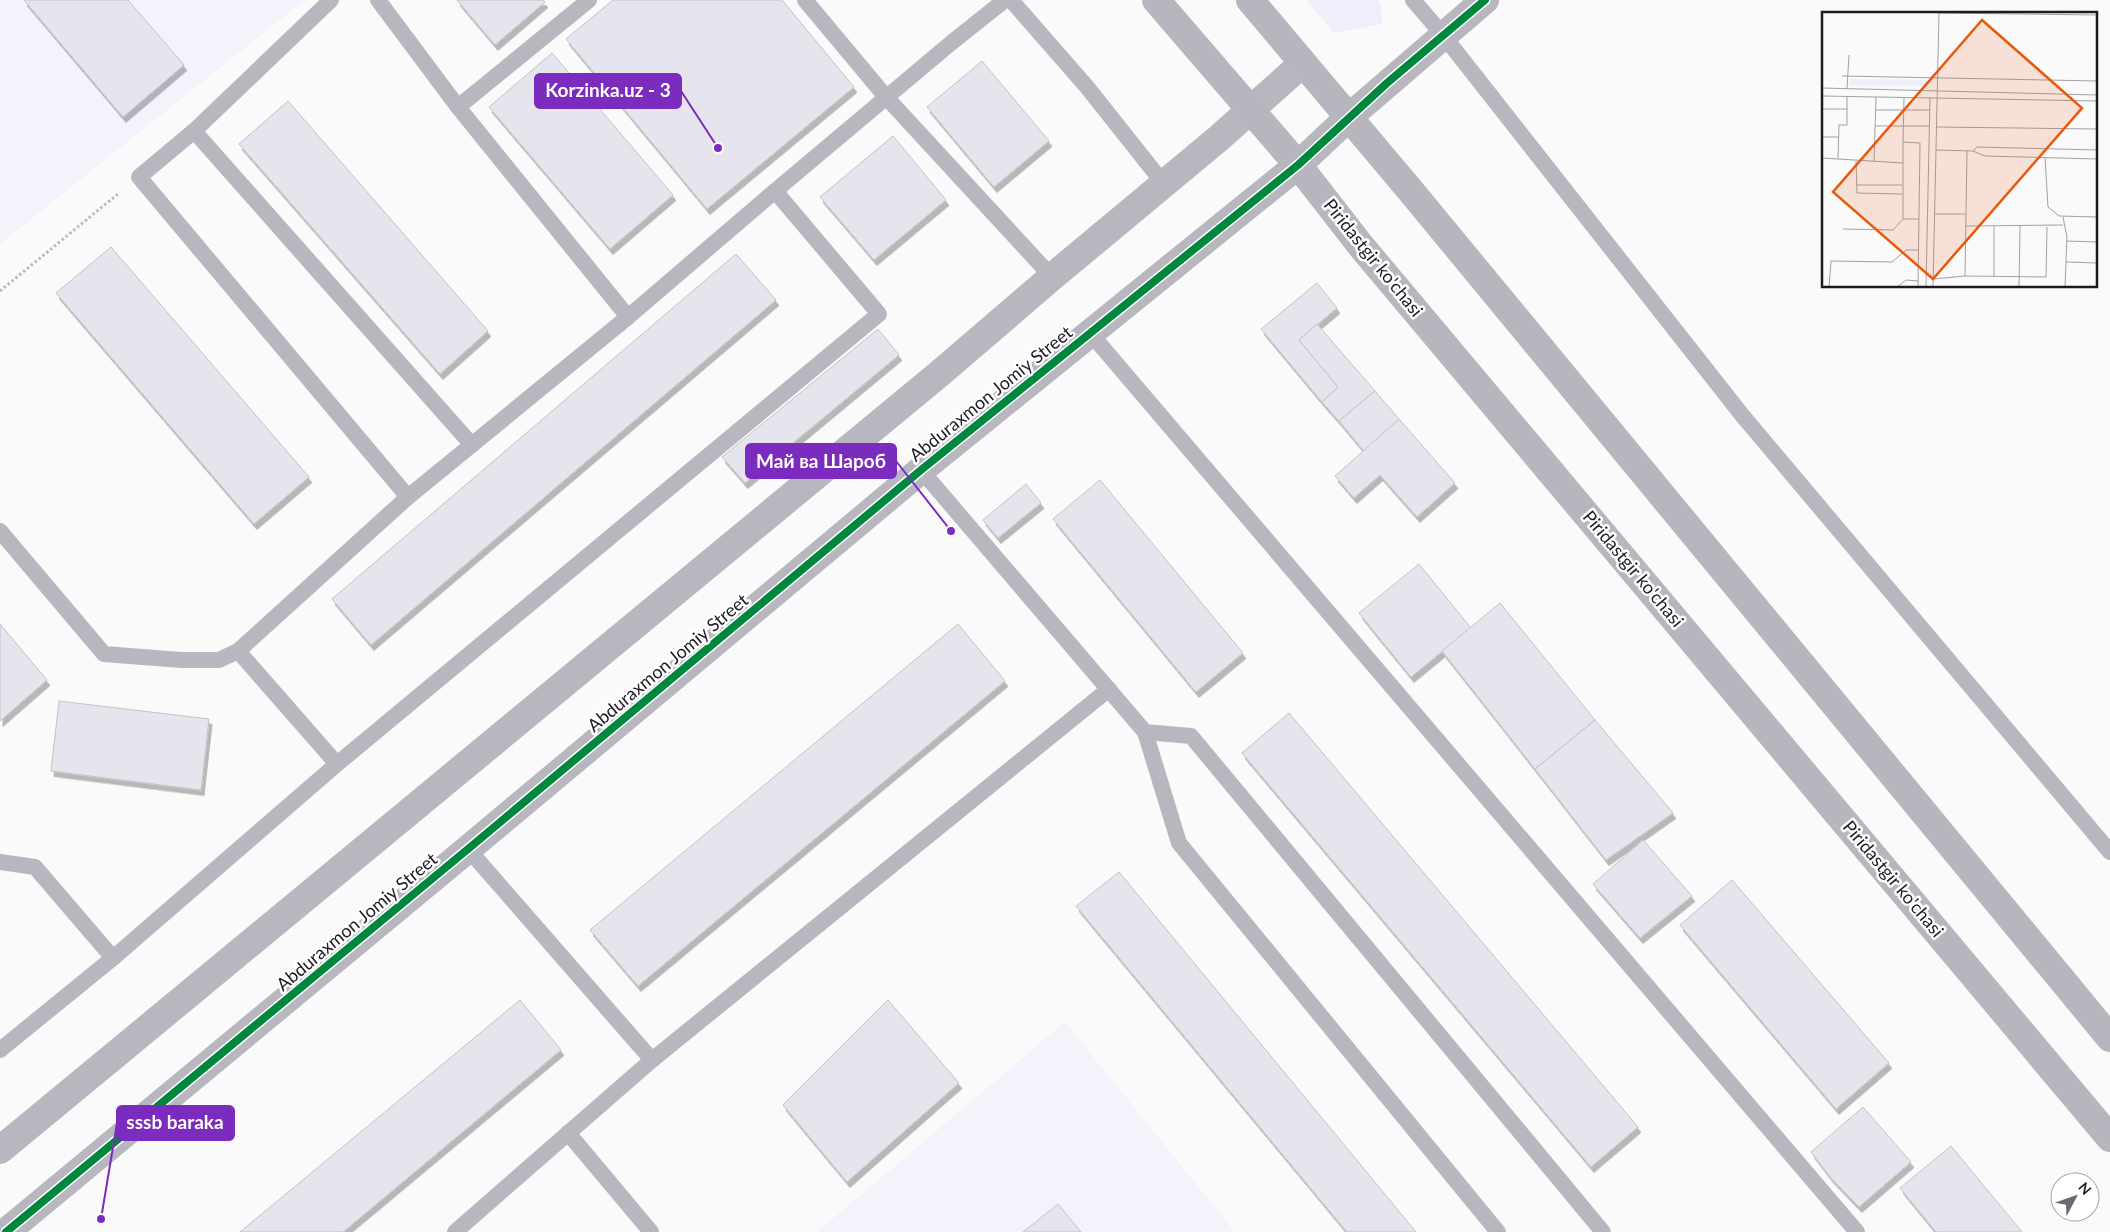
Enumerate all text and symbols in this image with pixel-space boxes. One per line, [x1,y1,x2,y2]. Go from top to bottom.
inset map [1822,12,2098,288]
callout: Korzinka.uz - 3 [535,74,681,108]
text: Korzinka.uz - 3 [545,78,671,101]
street label: Piridastgir ko'chasi [1320,194,1428,321]
street label: Abduraxmon Jomiy Street [904,320,1077,466]
callout: Май ва Шароб [746,444,896,478]
text: Май ва Шароб [756,449,886,472]
street label: Piridastgir ko'chasi [1579,506,1689,631]
street label: Abduraxmon Jomiy Street [582,588,753,736]
street label: Piridastgir ko'chasi [1839,816,1949,941]
street label: Abduraxmon Jomiy Street [271,847,442,995]
callout: sssb baraka [117,1106,234,1140]
text: sssb baraka [126,1110,224,1133]
north arrow [2050,1172,2100,1222]
text: N [2075,1178,2095,1198]

